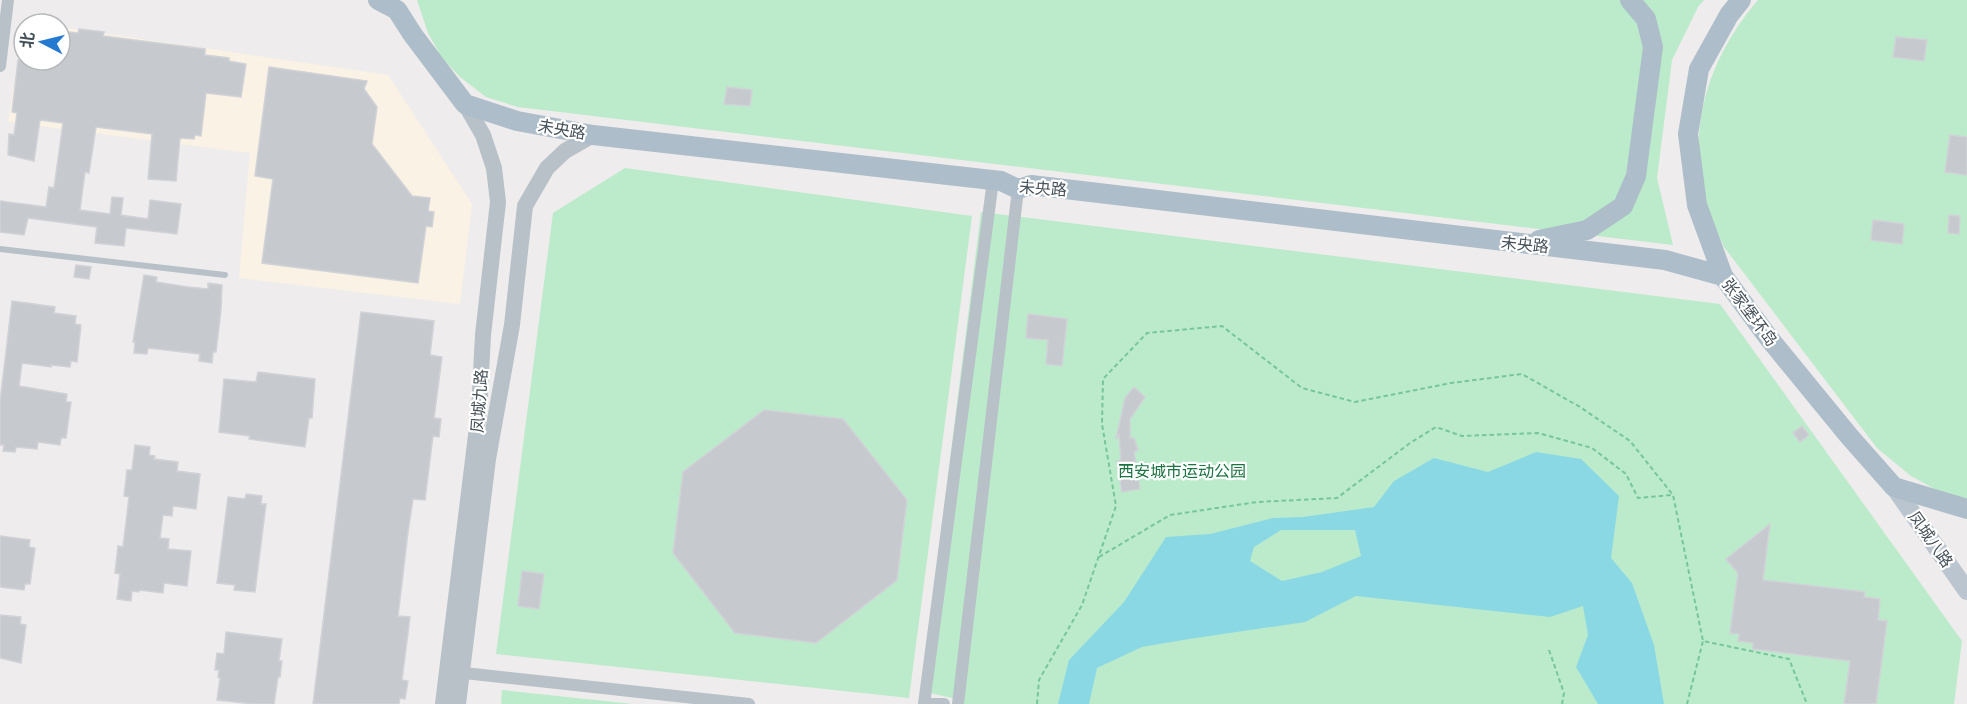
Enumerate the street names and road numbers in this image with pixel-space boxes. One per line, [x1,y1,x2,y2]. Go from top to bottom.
street label: 未央路 [537,116,587,143]
street label: 未央路 [1018,177,1068,200]
street label: 未央路 [1500,233,1550,256]
street label: 张家堡环岛 [1718,275,1781,350]
street label: 凤城九路 [468,368,491,434]
street label: 凤城八路 [1904,508,1957,571]

